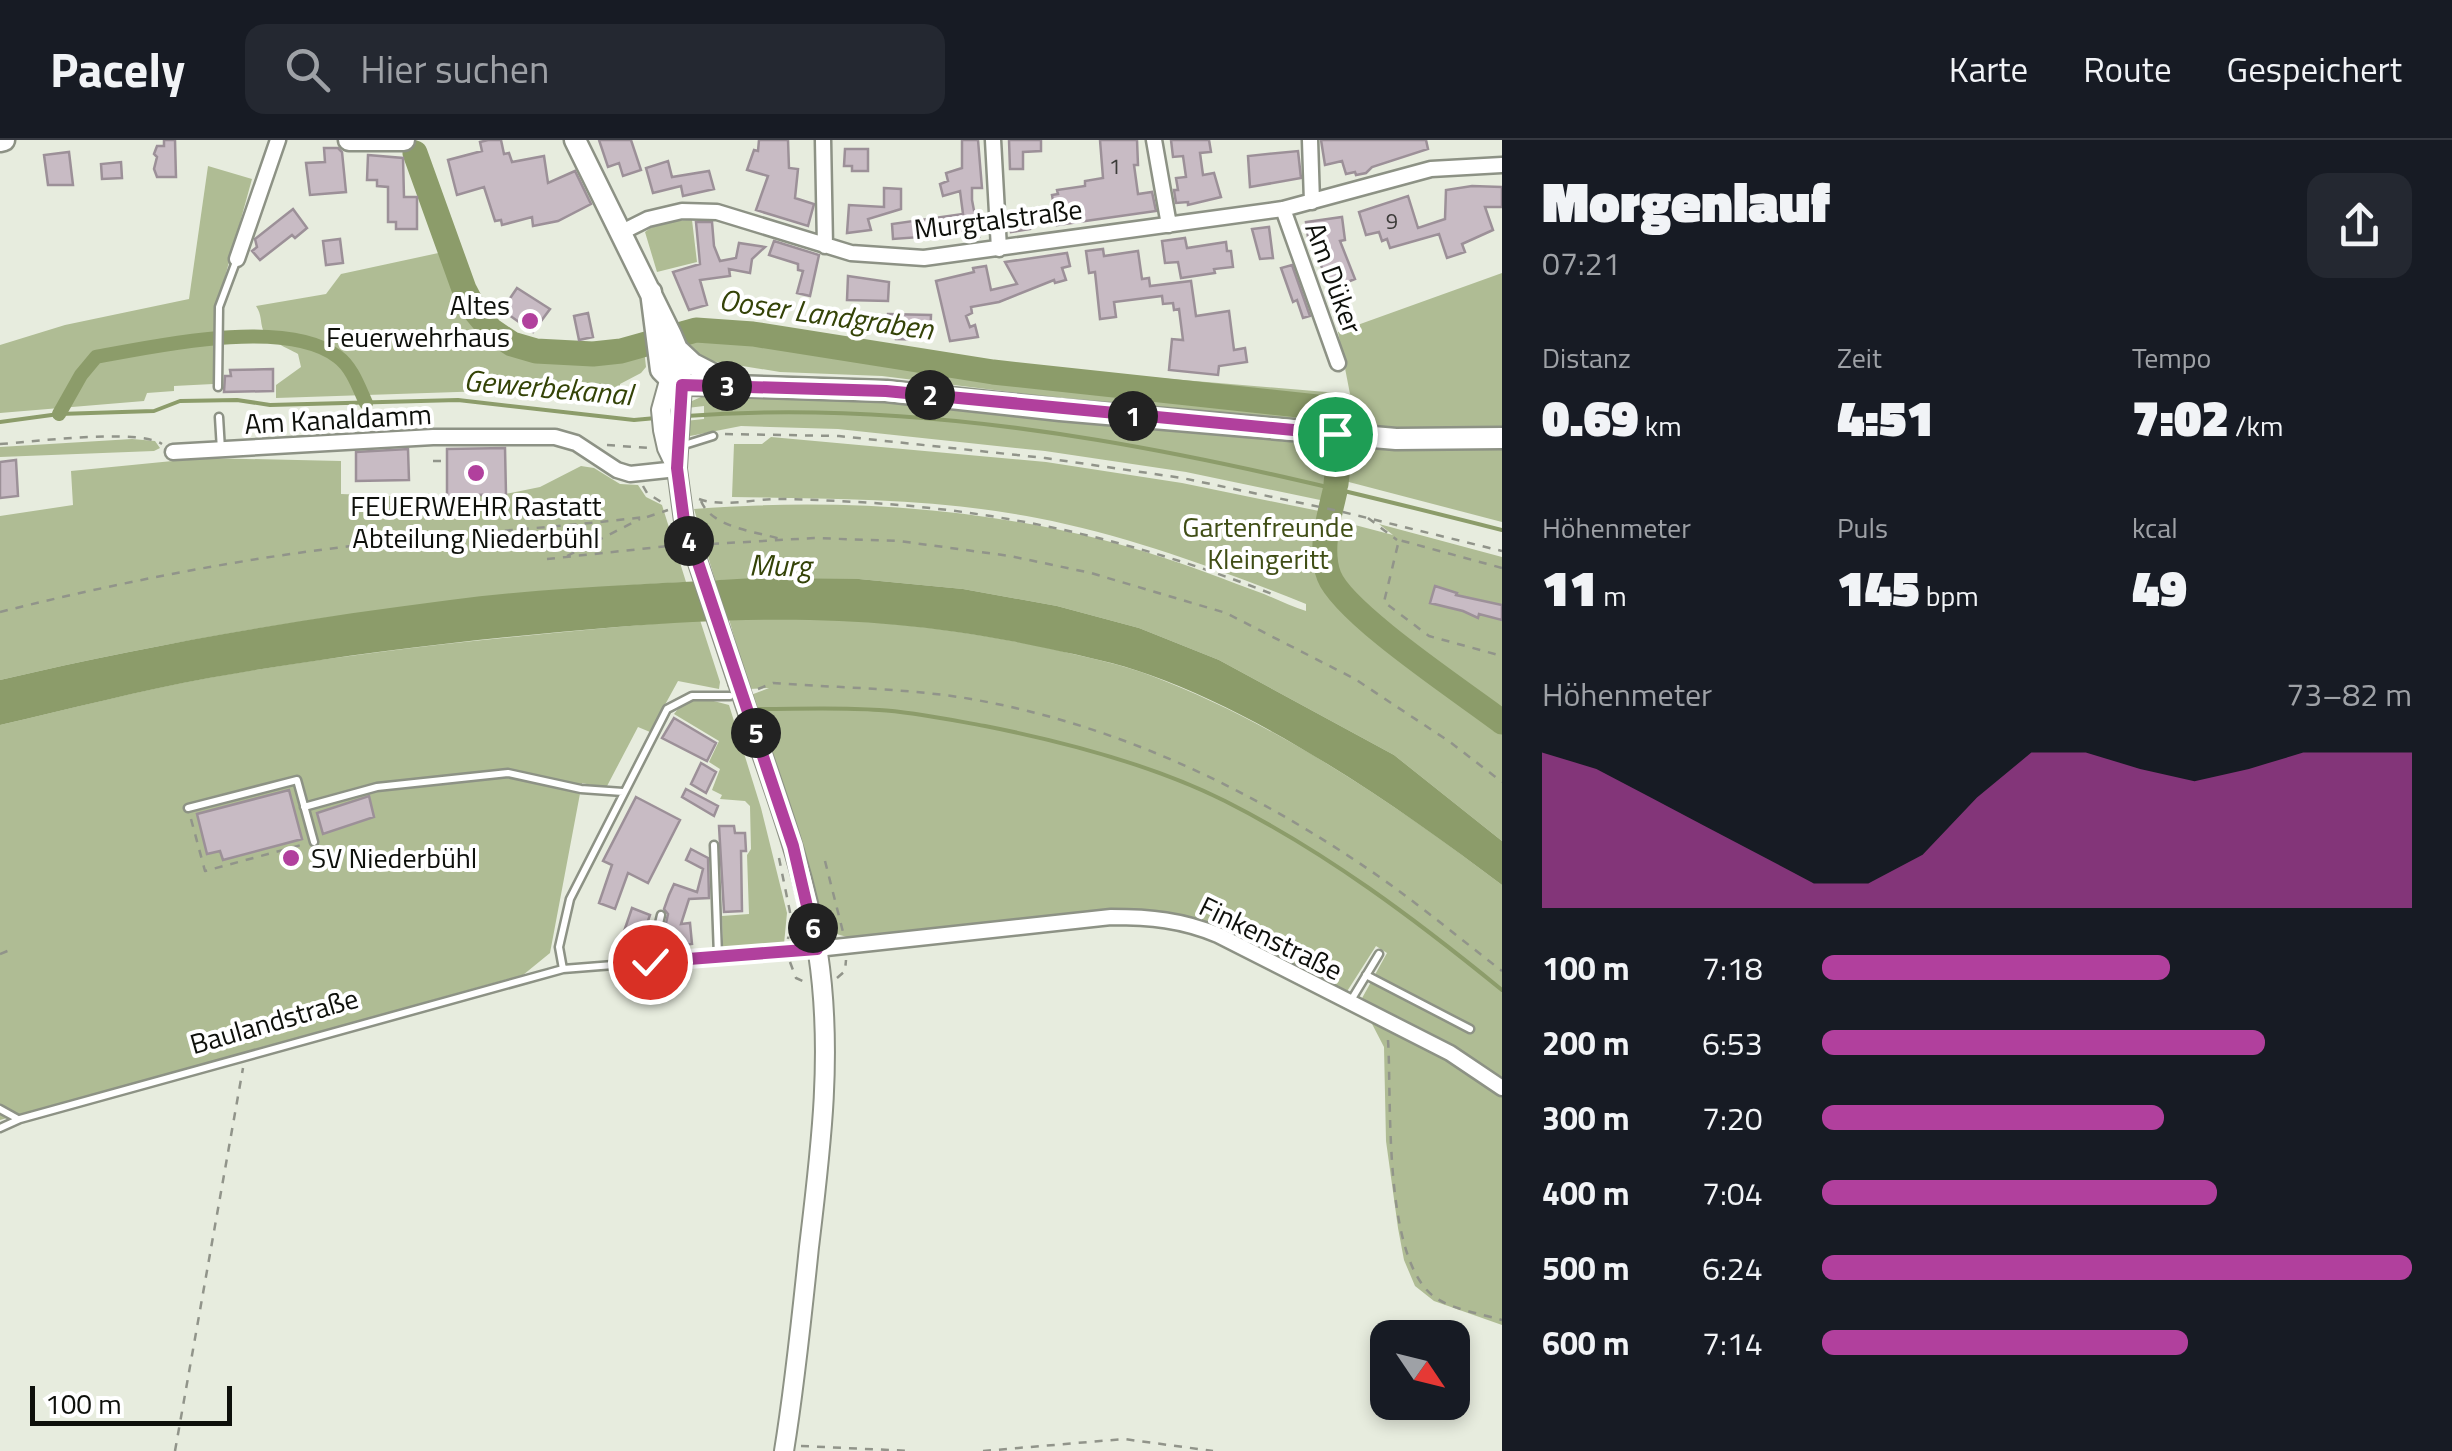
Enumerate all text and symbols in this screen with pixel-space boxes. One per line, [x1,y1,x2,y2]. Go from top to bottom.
search box [245,24,945,114]
text: Pacely [50,33,185,106]
text: Hier suchen [360,40,549,98]
icon: search [280,42,335,97]
text: Karte [1949,42,2028,96]
text: Route [2083,42,2172,96]
text: Gespeichert [2227,42,2402,96]
house number: 1 [1109,149,1121,183]
text: Morgenlauf [1542,160,1830,243]
button: share [2307,173,2412,278]
street label: Murgtalstraße [911,187,1085,250]
house number: 9 [1386,204,1398,238]
street label: Am Düker [1294,216,1375,340]
text: 07:21 [1542,239,1621,287]
water label: Ooser Landgraben [716,276,937,352]
place label: Altes Feuerwehrhaus [326,283,510,358]
marker: Altes Feuerwehrhaus [519,310,541,332]
text: Distanz [1542,336,1631,379]
text: Zeit [1837,336,1882,379]
text: Tempo [2132,336,2211,379]
water label: Gewerbekanal [462,357,638,418]
pin: 3 [702,361,752,411]
text: 3 [719,364,735,407]
pin: 2 [905,370,955,420]
text: 2 [922,373,938,416]
text: 0.69 [1542,379,1639,455]
text: 4:51 [1837,379,1934,455]
text: 7:02 [2132,379,2229,455]
pin: 1 [1108,391,1158,441]
street label: Am Kanaldamm [243,392,433,445]
pin [1293,392,1378,477]
text: 1 [1125,394,1141,437]
text: km [1639,404,1682,447]
text: /km [2229,404,2283,447]
icon: arrive [1308,407,1363,462]
marker: FEUERWEHR Rastatt Abteilung Niederbühl [465,462,487,484]
place label: FEUERWEHR Rastatt Abteilung Niederbühl [350,484,602,559]
park label: Gartenfreunde Kleingeritt [1182,505,1354,580]
text: Höhenmeter [1542,506,1691,549]
text: Puls [1837,506,1888,549]
text: kcal [2132,506,2178,549]
pin: 4 [664,516,714,566]
text: 4 [681,519,697,562]
water label: Murg [749,541,814,589]
text: 11 [1542,549,1597,625]
text: 145 [1837,549,1920,625]
text: 49 [2132,549,2187,625]
text: m [1597,574,1627,617]
text: bpm [1920,574,1979,617]
text: Höhenmeter [1542,670,1712,718]
text: 73–82 m [2286,670,2412,718]
pin: 5 [731,708,781,758]
text: 5 [748,711,764,754]
place label: SV Niederbühl [311,836,477,879]
marker: SV Niederbühl [280,847,302,869]
street label: Finkenstraße [1192,884,1350,991]
pin: 6 [788,903,838,953]
text: 6 [805,906,821,949]
pin [608,920,693,1005]
icon: check [623,935,678,990]
text: 100 m [1542,944,1630,992]
text: 7:18 [1702,944,1763,992]
street label: Baulandstraße [185,976,363,1065]
text: 200 m [1542,1019,1630,1067]
text: 6:53 [1702,1019,1763,1067]
text: 300 m [1542,1094,1630,1142]
text: 7:20 [1702,1094,1763,1142]
text: 400 m [1542,1169,1630,1217]
text: 7:04 [1702,1169,1763,1217]
text: 500 m [1542,1244,1630,1292]
text: 6:24 [1702,1244,1763,1292]
text: 600 m [1542,1319,1630,1367]
text: 7:14 [1702,1319,1763,1367]
north arrow [1370,1320,1470,1420]
map controls [1370,1320,1470,1420]
scale bar [30,1381,232,1426]
text: 100 m [45,1382,122,1425]

